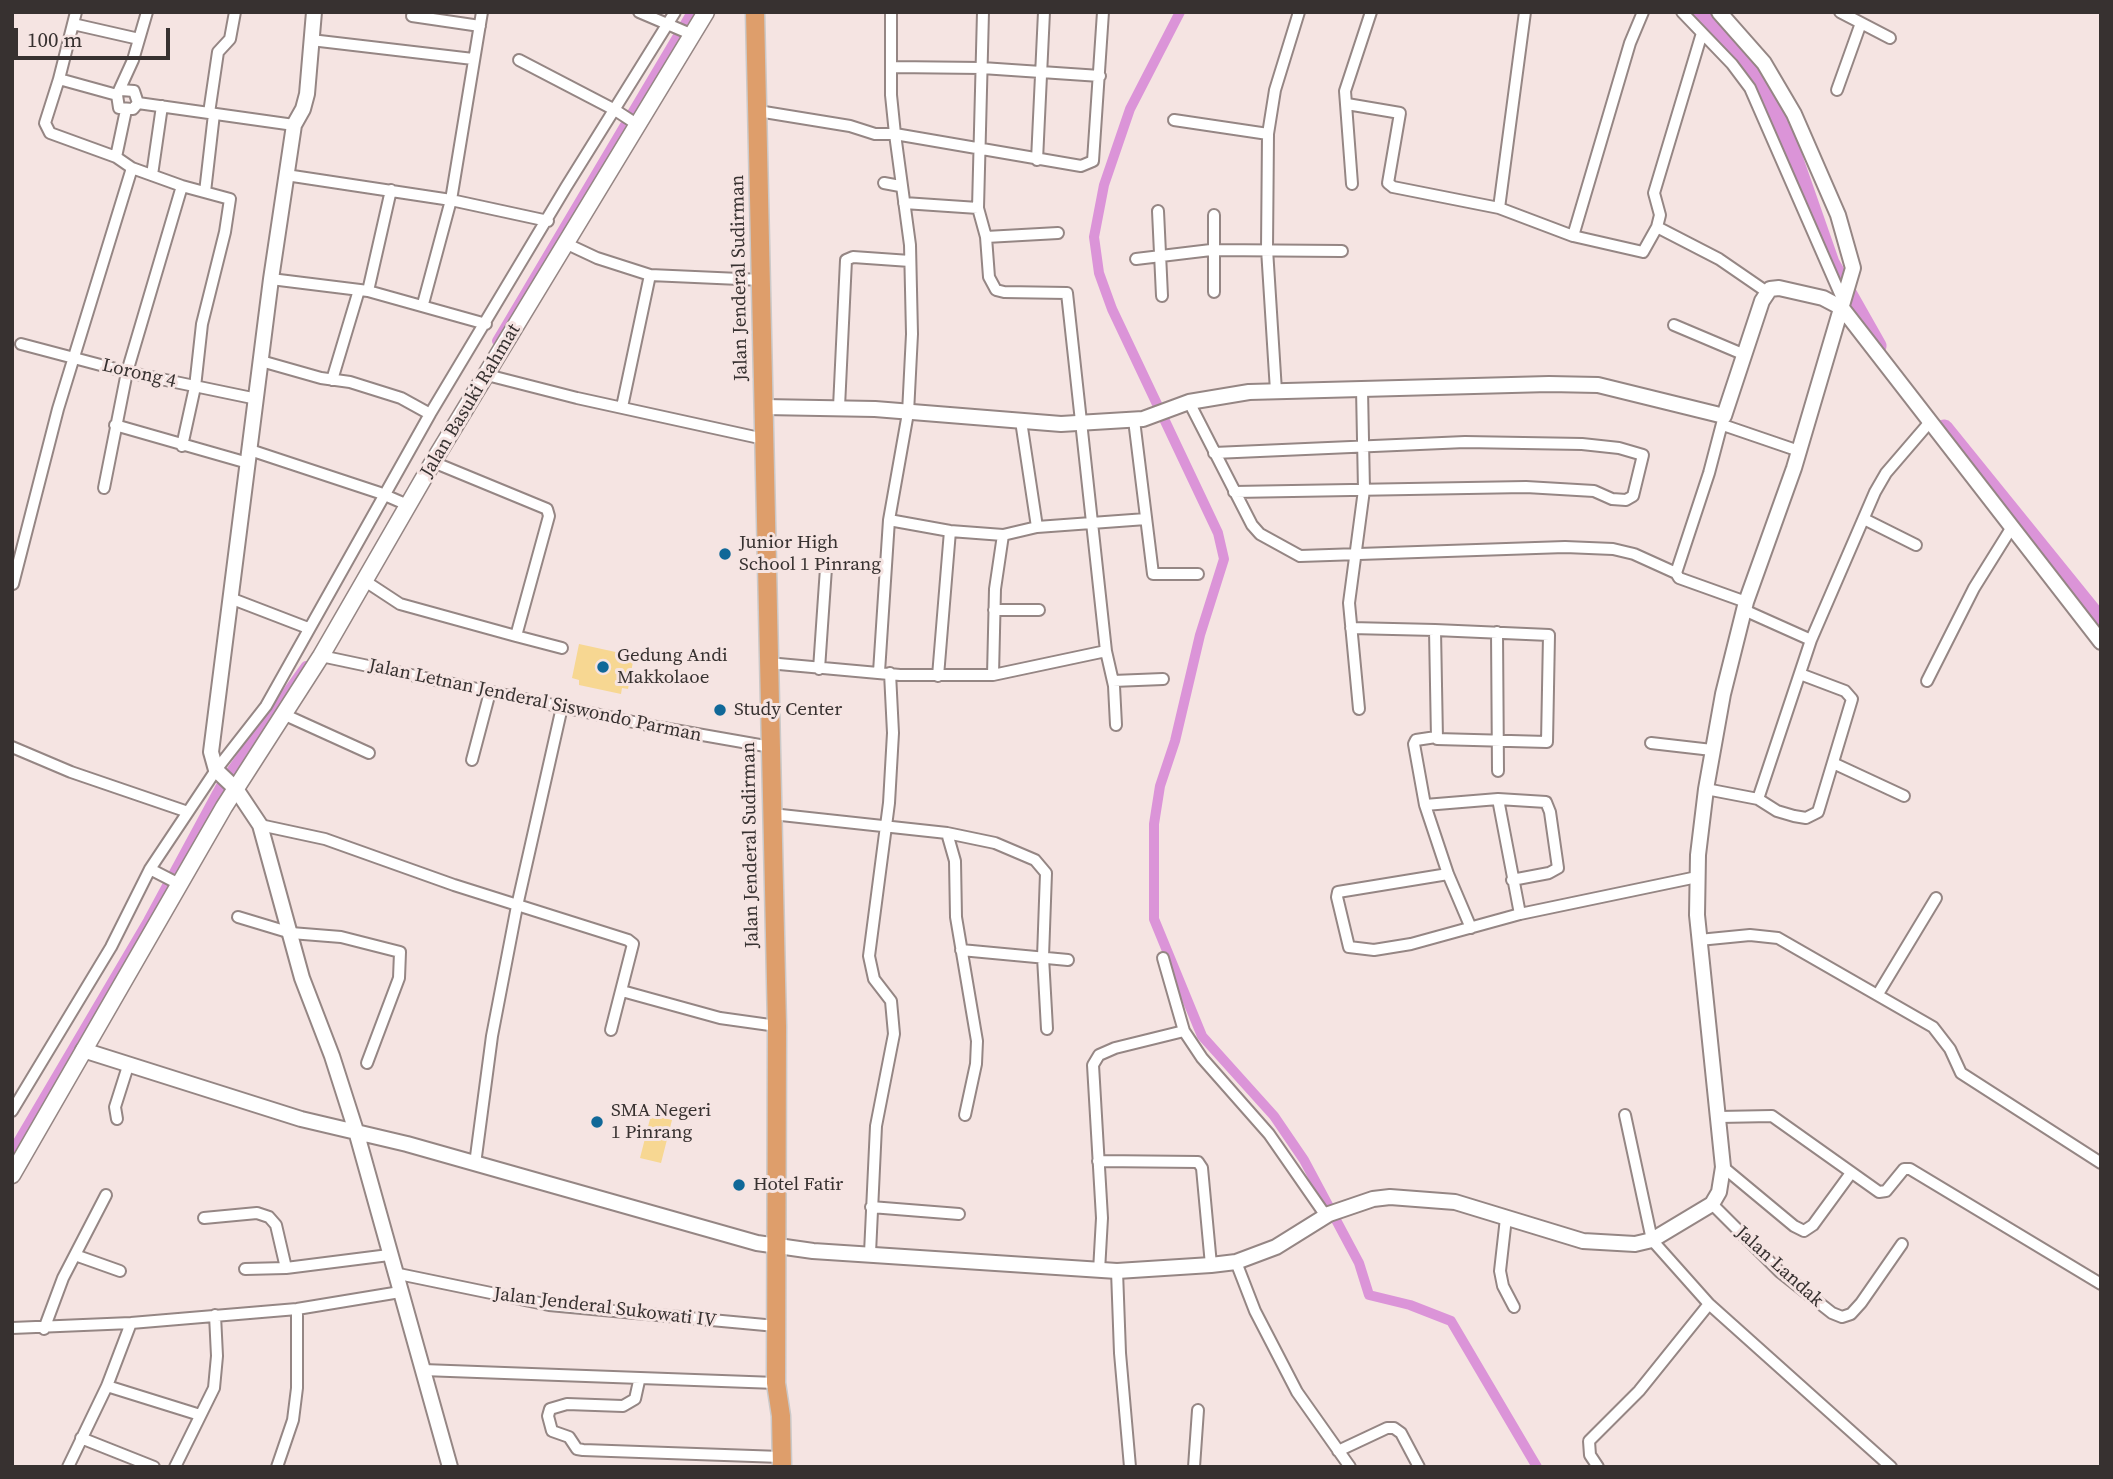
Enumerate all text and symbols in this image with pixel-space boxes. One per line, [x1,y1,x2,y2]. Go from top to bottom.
scale bar [18,14,173,58]
text: 100 m [27,25,82,54]
street label: Jalan Jenderal Sudirman [727,175,753,381]
street label: Jalan Basuki Rahmat [416,320,526,482]
street label: Lorong 4 [100,354,178,394]
place label: Junior High School 1 Pinrang [739,532,881,576]
marker: Junior High School 1 Pinrang [717,546,733,562]
place label: Gedung Andi Makkolaoe [617,645,728,689]
street label: Jalan Letnan Jenderal Siswondo Parman [366,655,704,747]
marker: Gedung Andi Makkolaoe [595,659,611,675]
place label: Study Center [734,699,842,721]
marker: Study Center [712,702,728,718]
street label: Jalan Jenderal Sudirman [738,742,764,948]
place label: SMA Negeri 1 Pinrang [611,1100,711,1144]
marker: SMA Negeri 1 Pinrang [589,1114,605,1130]
place label: Hotel Fatir [753,1174,843,1196]
marker: Hotel Fatir [731,1177,747,1193]
street label: Jalan Landak [1730,1222,1828,1312]
street label: Jalan Jenderal Sukowati IV [492,1283,718,1333]

